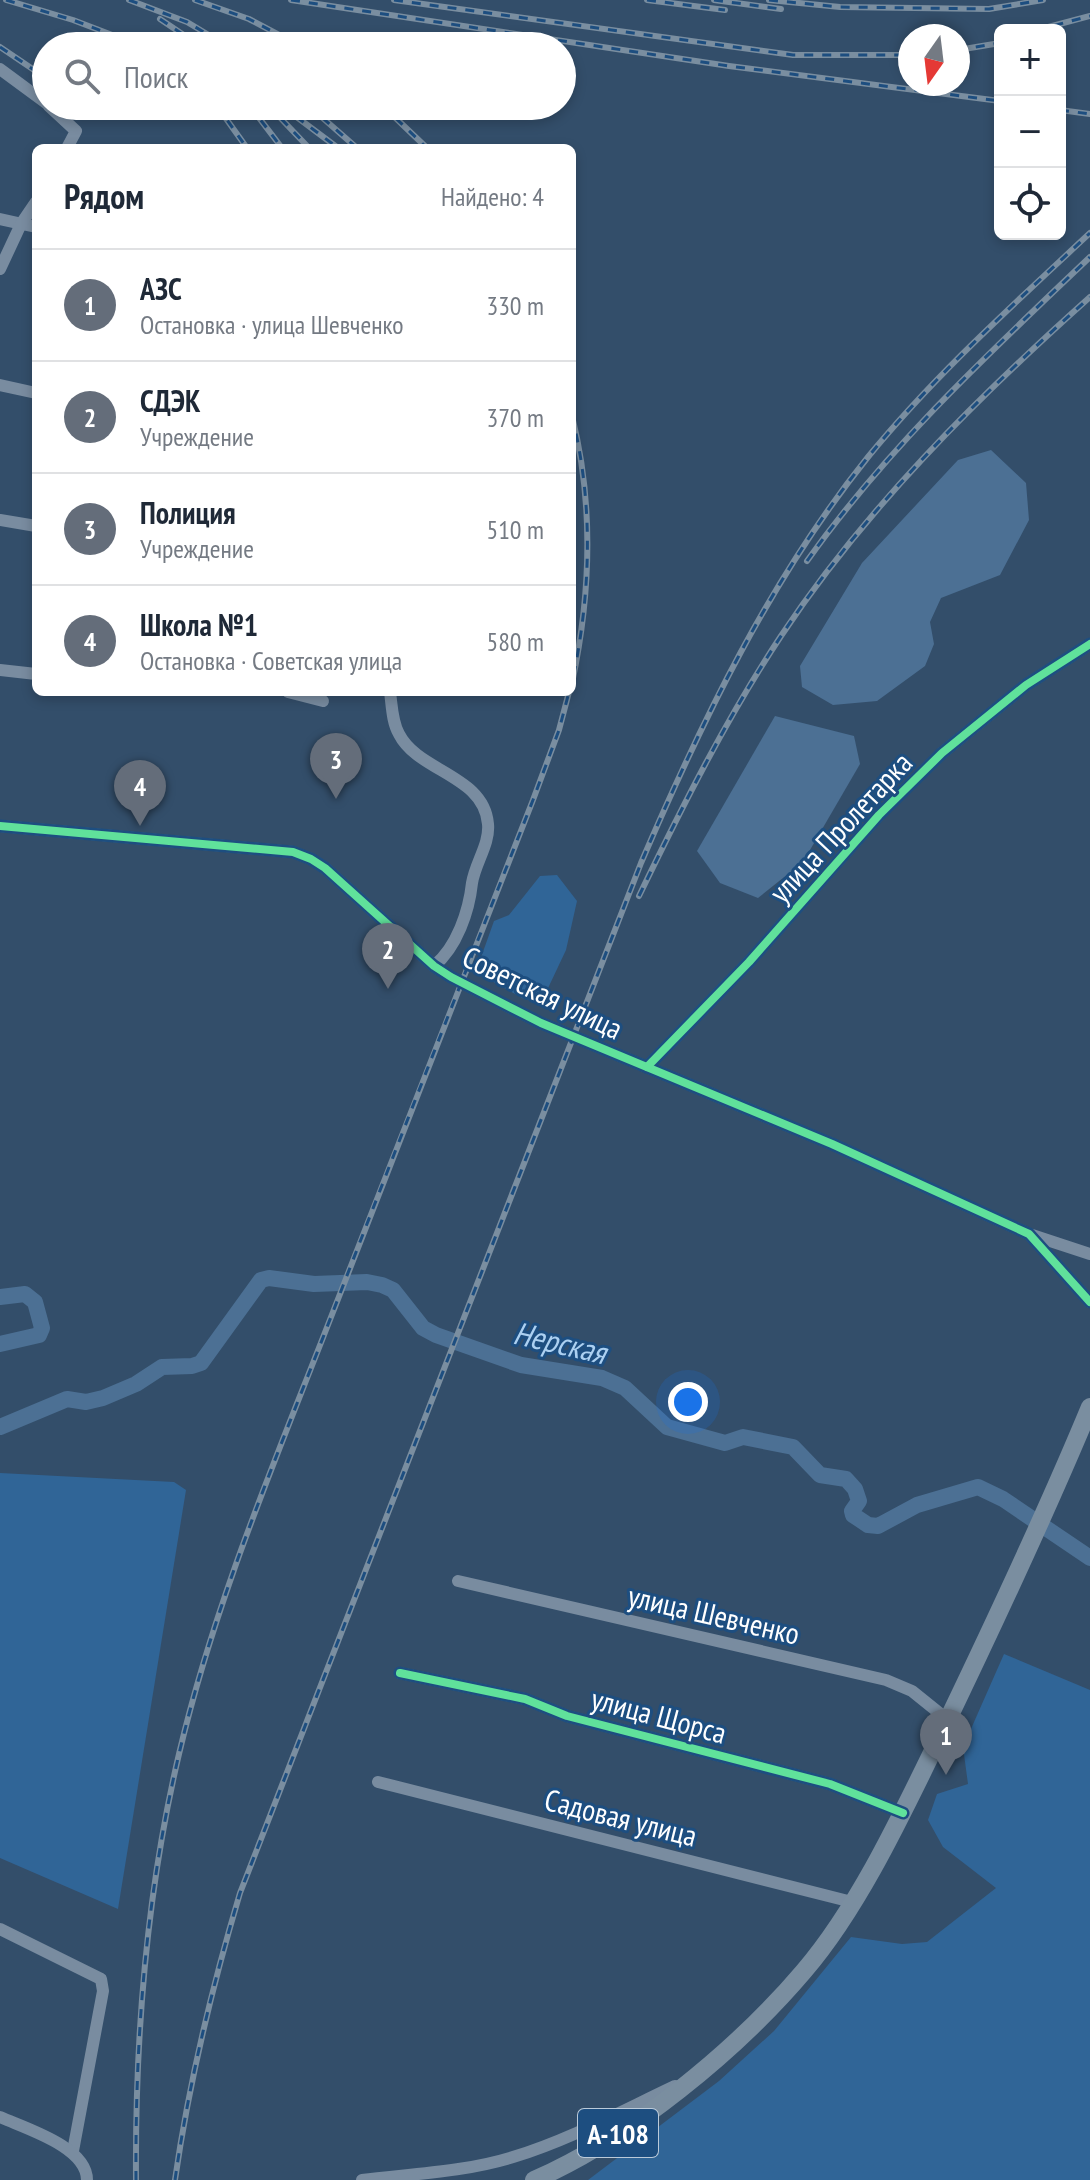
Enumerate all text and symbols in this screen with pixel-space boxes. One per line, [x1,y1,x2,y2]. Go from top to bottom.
north arrow [898,24,970,96]
map controls [994,24,1066,240]
button: + [994,24,1066,96]
search box [32,32,576,120]
icon: search [60,54,104,98]
text: Поиск [124,57,188,96]
button: − [994,96,1066,168]
button: locate [994,168,1066,240]
text: Рядом [64,174,144,218]
text: Найдено: 4 [441,180,544,213]
text: АЗС [140,269,182,308]
text: 1 [84,289,96,322]
text: 330 m [486,289,544,322]
text: Остановка · улица Шевченко [140,308,404,341]
text: СДЭК [140,381,201,420]
text: 2 [84,401,96,434]
text: 370 m [486,401,544,434]
text: Учреждение [140,420,254,453]
text: Полиция [140,493,236,532]
text: 3 [84,513,96,546]
text: 510 m [486,513,544,546]
text: Учреждение [140,532,254,565]
text: Школа №1 [140,605,258,644]
text: 4 [84,625,96,658]
text: 580 m [486,625,544,658]
text: Остановка · Советская улица [140,644,402,677]
pin: 3 [310,733,362,799]
street label: улица Пролетарка [760,743,920,911]
pin: 4 [114,760,166,826]
pin: 2 [362,923,414,989]
street label: Советская улица [457,937,629,1047]
water label: Нерская [510,1311,613,1374]
your location [668,1382,708,1422]
street label: улица Шевченко [624,1575,804,1653]
street label: улица Щорса [587,1678,731,1752]
pin: 1 [920,1709,972,1775]
street label: Садовая улица [541,1779,701,1855]
road number: А-108 [578,2109,658,2157]

